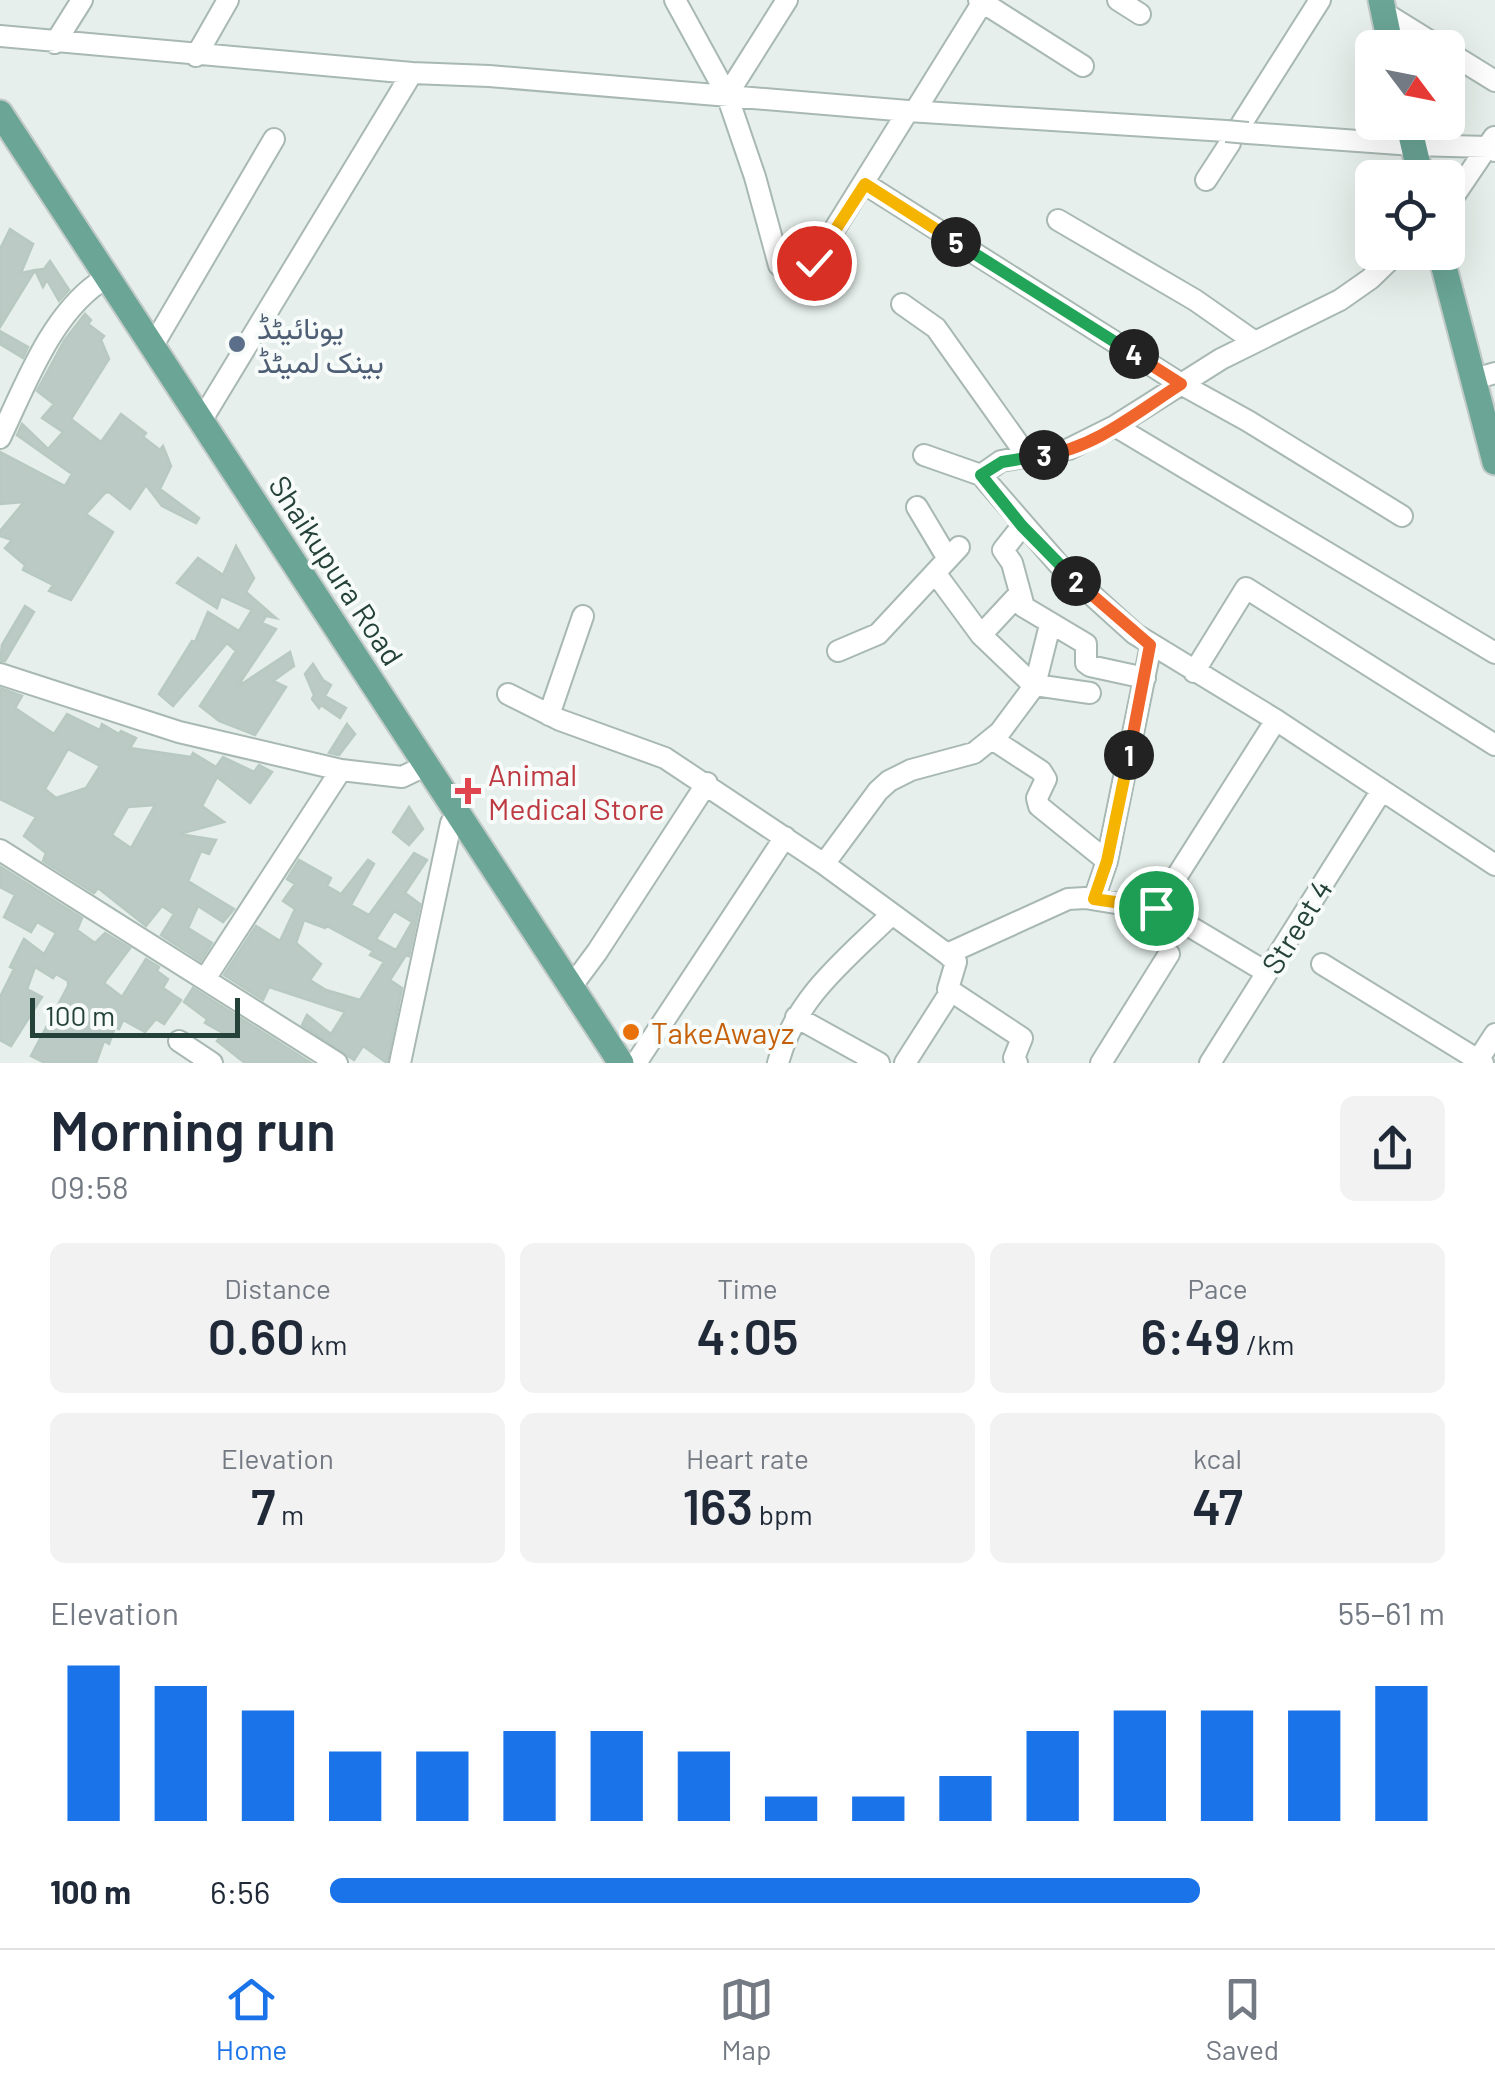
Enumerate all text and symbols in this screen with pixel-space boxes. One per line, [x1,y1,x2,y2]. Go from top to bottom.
north arrow [1355,30,1465,140]
map controls [1355,30,1465,270]
button: locate [1355,160,1465,270]
pin: 5 [931,217,981,267]
pin [772,221,857,306]
text: 5 [948,225,964,259]
icon: check [787,236,842,291]
place label: یونائیٹڈ بینک لمیٹڈ [257,309,384,380]
pin: 4 [1109,329,1159,379]
marker: یونائیٹڈ بینک لمیٹڈ [226,333,248,355]
text: 4 [1126,337,1142,371]
pin: 3 [1019,430,1069,480]
text: 3 [1036,438,1052,472]
street label: Shaikupura Road [262,468,412,672]
pin: 2 [1051,556,1101,606]
text: 2 [1068,564,1084,598]
pin: 1 [1104,730,1154,780]
text: 1 [1124,738,1134,772]
place label: Animal Medical Store [488,756,664,826]
marker: Animal Medical Store [457,780,479,802]
pin [1114,866,1199,951]
street label: Street 4 [1253,872,1339,980]
icon: arrive [1129,881,1184,936]
scale bar [30,993,240,1038]
text: 100 m [45,998,115,1032]
place label: TakeAwayz [651,1014,794,1050]
marker: TakeAwayz [620,1021,642,1043]
text: Morning run [50,1096,336,1162]
button: share [1340,1096,1445,1201]
text: 09:58 [50,1167,129,1205]
text: Distance [224,1271,331,1305]
text: Time [717,1271,778,1305]
text: Pace [1187,1271,1248,1305]
text: 0.60 [208,1305,305,1365]
text: 4:05 [697,1305,798,1365]
text: 6:49 [1141,1305,1240,1365]
text: km [305,1327,347,1361]
text: /km [1240,1327,1294,1361]
text: Elevation [221,1441,334,1475]
text: Heart rate [686,1441,809,1475]
text: kcal [1193,1441,1242,1475]
text: 7 [251,1475,275,1535]
text: 163 [682,1475,753,1535]
text: 47 [1192,1475,1243,1535]
text: m [275,1497,304,1531]
text: bpm [753,1497,813,1531]
text: Elevation [50,1593,179,1631]
text: 55–61 m [1338,1593,1445,1631]
text: 100 m [50,1872,131,1910]
text: 6:56 [210,1872,270,1910]
tab: Home [216,1972,287,2066]
tab: Map [719,1972,774,2066]
tab: Saved [1206,1972,1279,2066]

